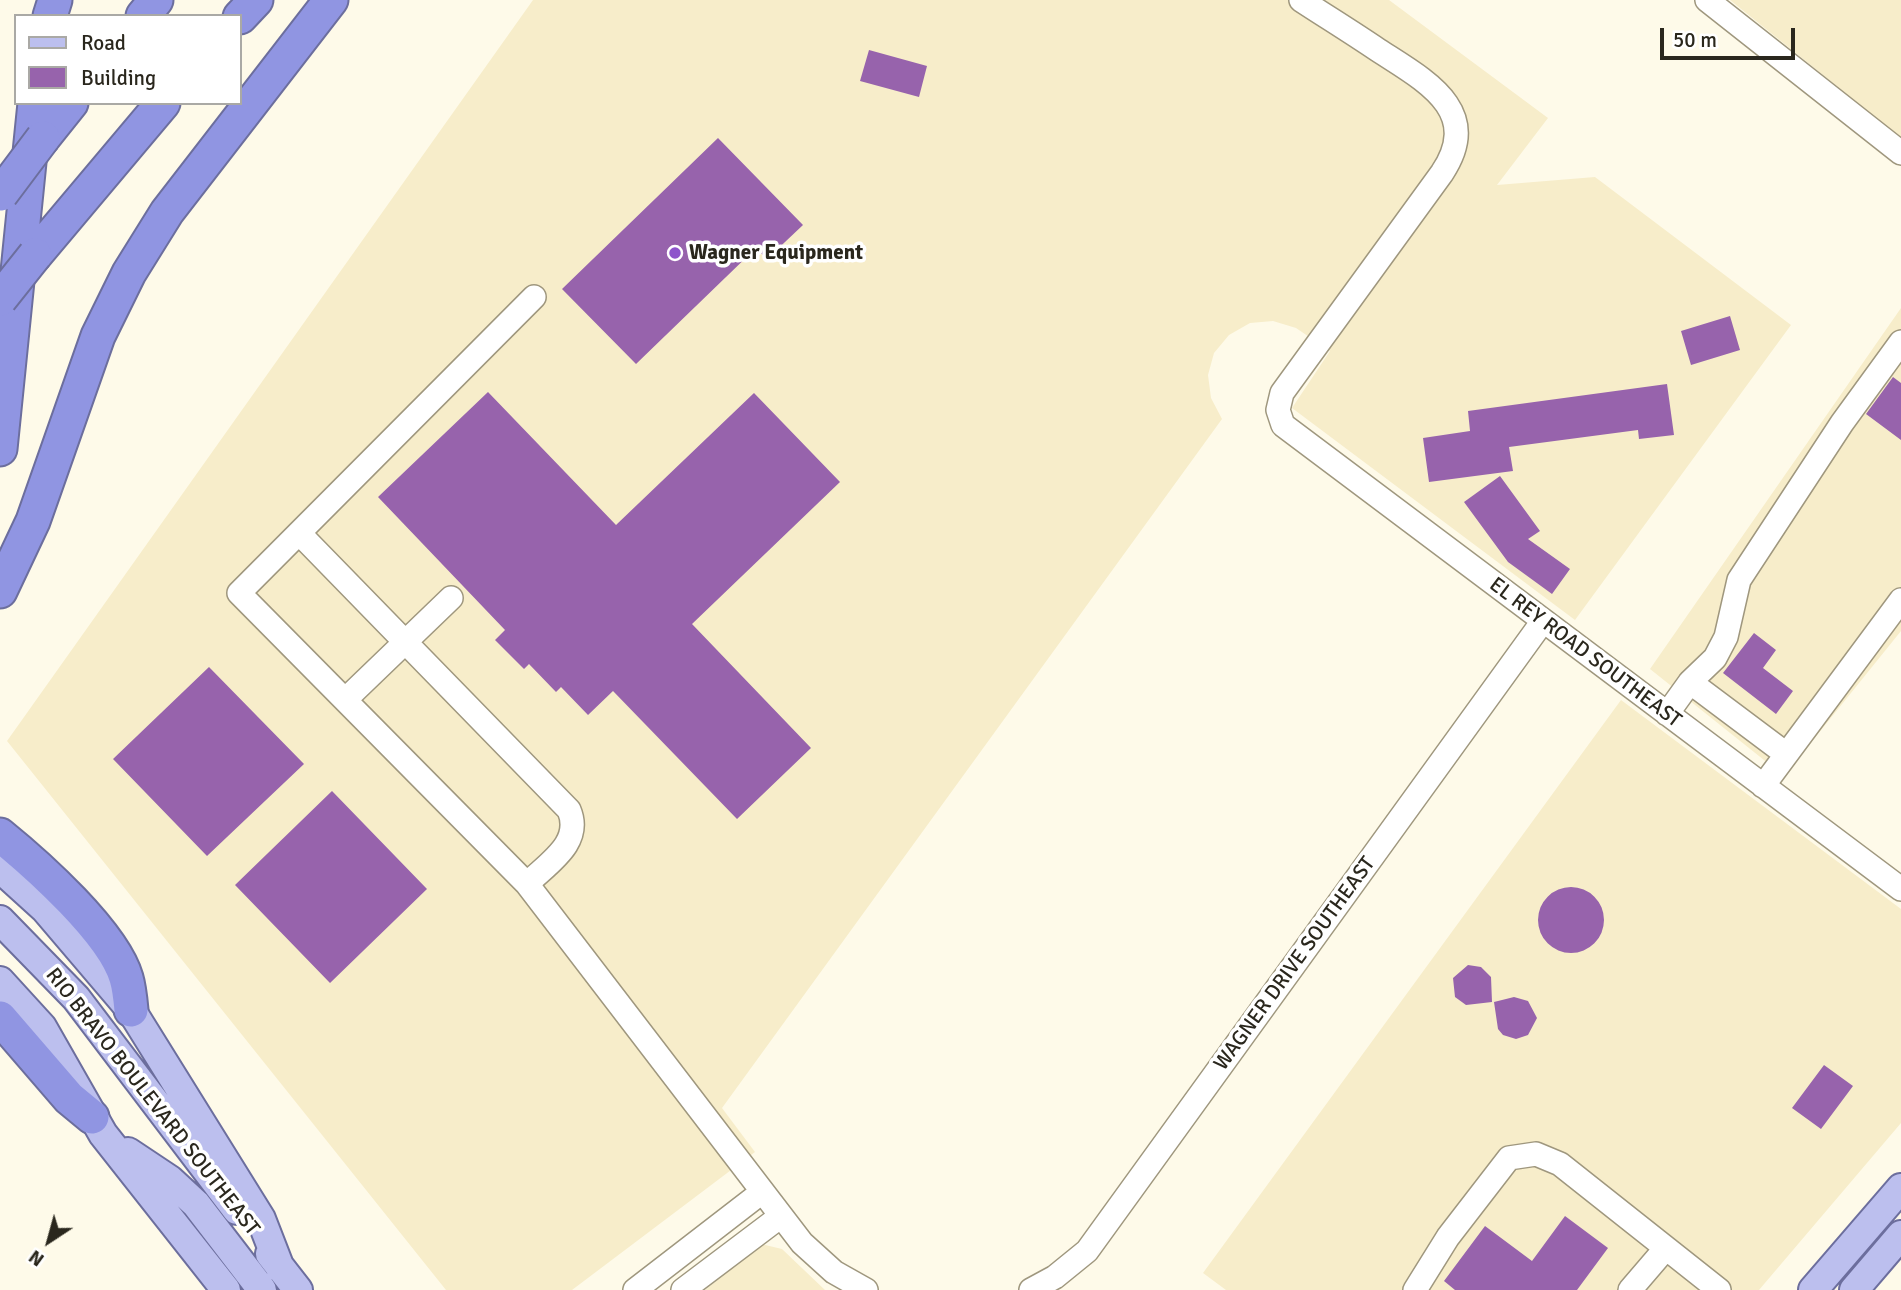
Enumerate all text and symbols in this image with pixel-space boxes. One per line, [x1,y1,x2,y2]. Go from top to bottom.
legend [14,14,242,105]
scale bar [1663,14,1798,58]
text: 50 m [1673,27,1717,53]
text: Road [81,30,126,56]
text: Building [81,65,156,91]
place label: Wagner Equipment [689,240,863,266]
marker: Wagner Equipment [667,245,683,261]
street label: EL REY ROAD SOUTHEAST [1484,573,1686,733]
street label: WAGNER DRIVE SOUTHEAST [1209,852,1381,1076]
street label: RIO BRAVO BOULEVARD SOUTHEAST [40,963,264,1241]
north arrow [14,1206,84,1276]
text: N [24,1244,49,1272]

